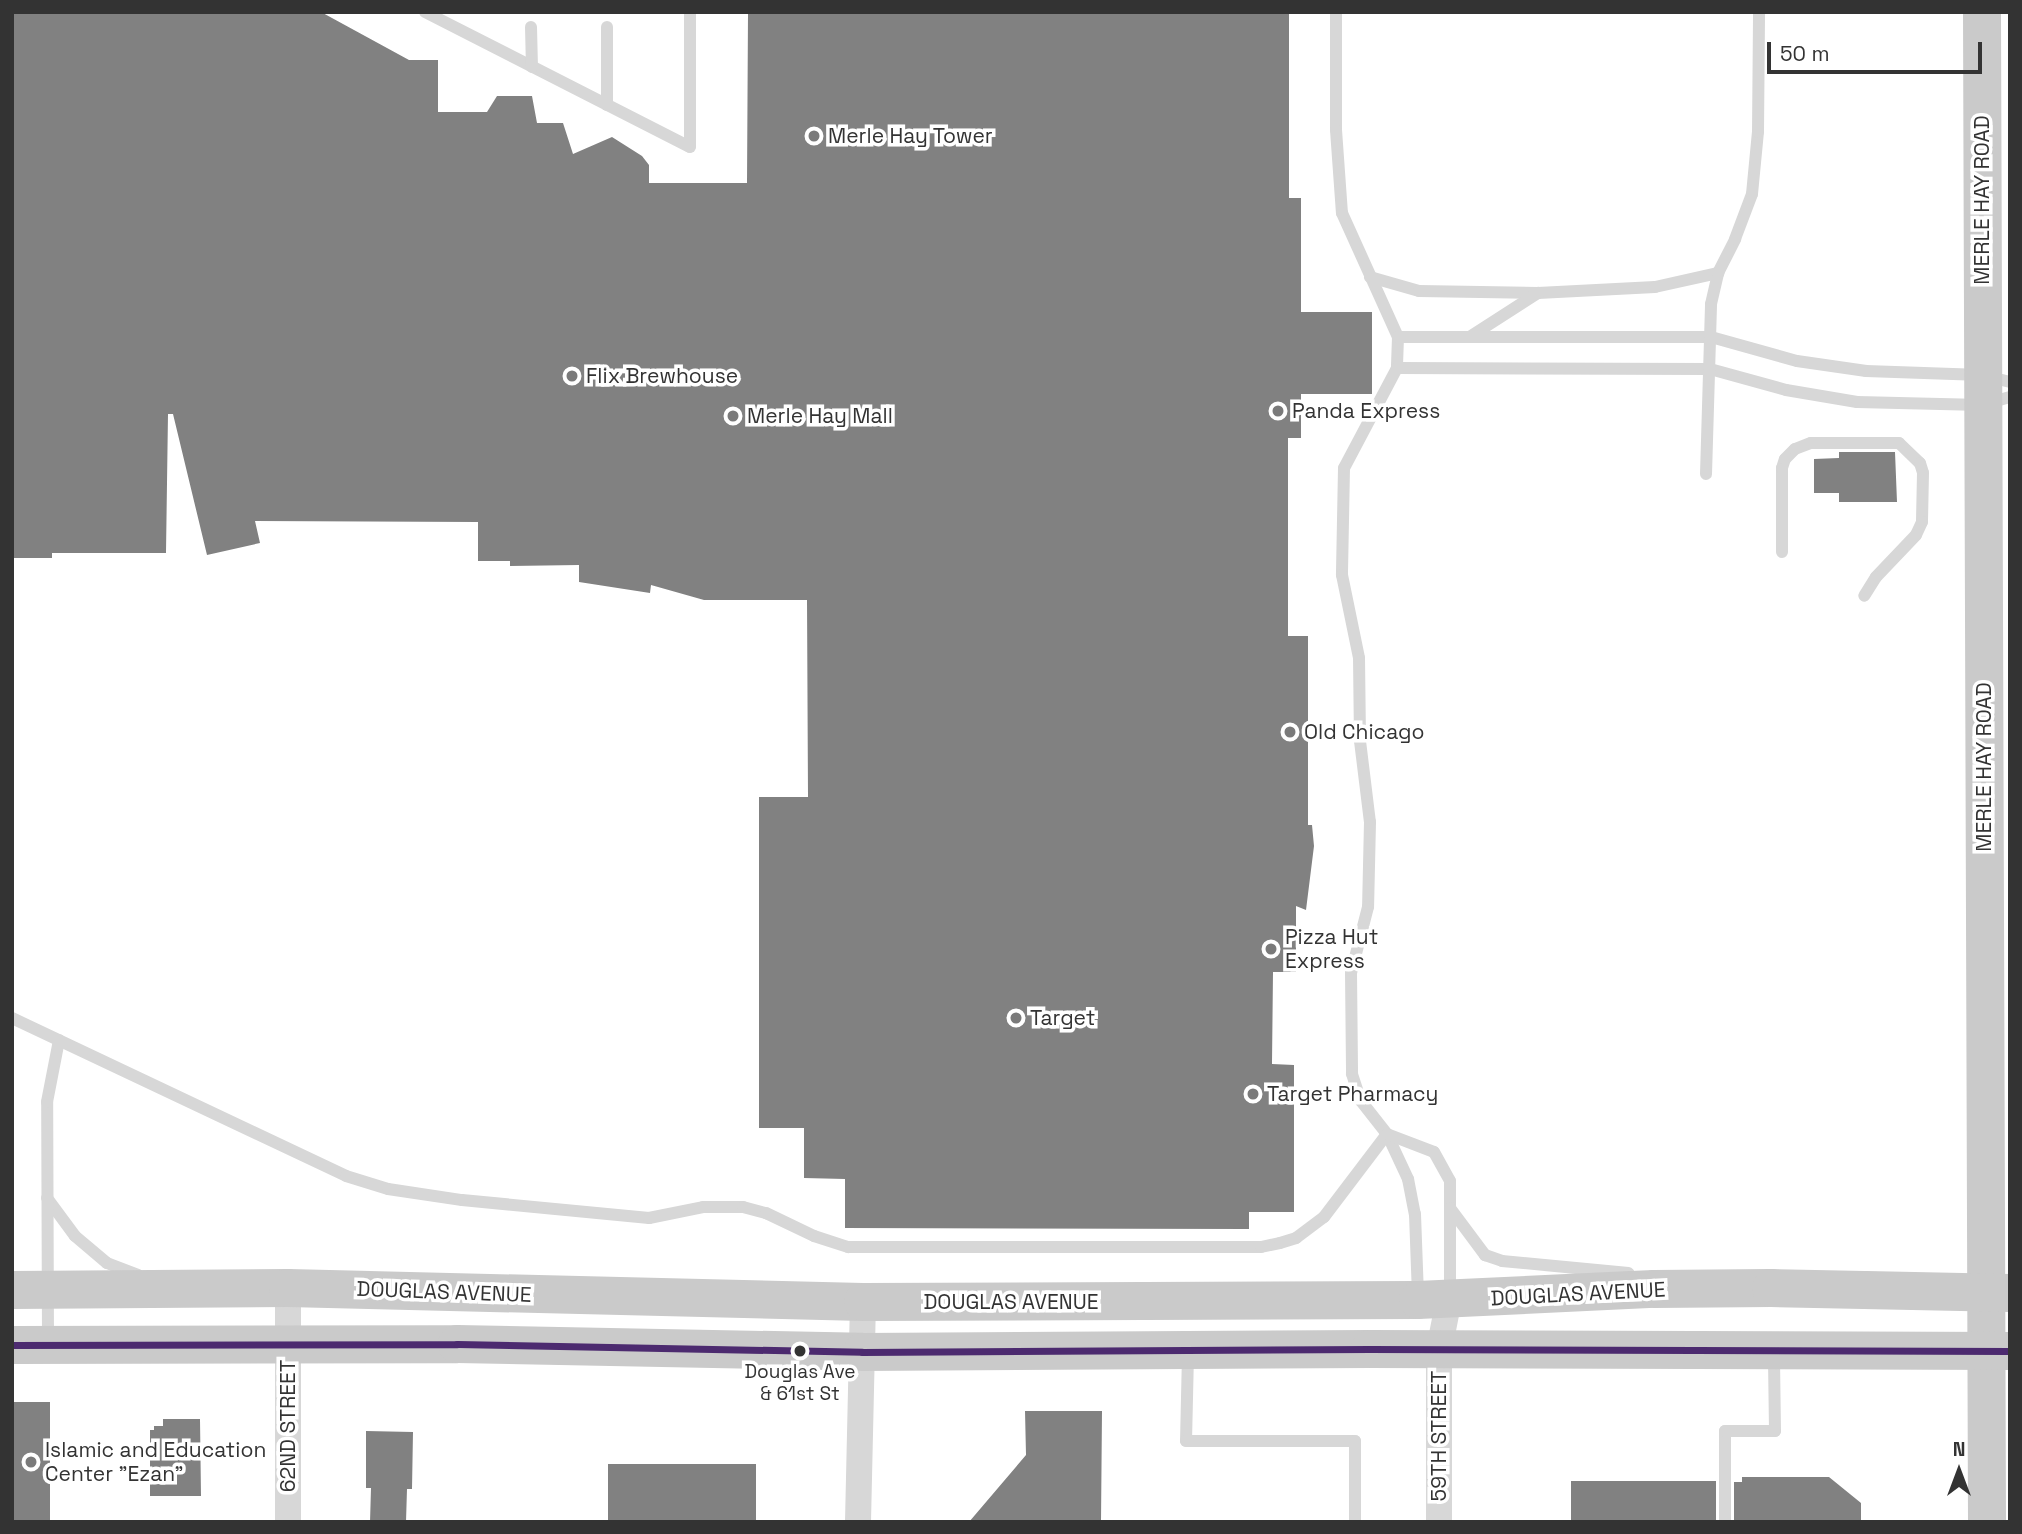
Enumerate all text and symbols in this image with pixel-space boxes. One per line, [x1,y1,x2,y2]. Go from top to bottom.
scale bar [1770,28,1985,72]
text: 50 m [1780,40,1830,67]
street label: MERLE HAY ROAD [1969,115,1995,285]
place label: Merle Hay Tower [828,123,993,149]
marker: Merle Hay Tower [806,128,822,144]
place label: Flix Brewhouse [586,363,738,389]
marker: Flix Brewhouse [564,368,580,384]
place label: Panda Express [1292,398,1440,424]
place label: Merle Hay Mall [747,403,893,429]
marker: Panda Express [1270,403,1286,419]
marker: Merle Hay Mall [725,408,741,424]
street label: MERLE HAY ROAD [1971,682,1997,852]
place label: Old Chicago [1304,719,1424,745]
marker: Old Chicago [1282,724,1298,740]
place label: Pizza Hut Express [1285,924,1378,974]
marker: Pizza Hut Express [1263,941,1279,957]
place label: Target [1030,1005,1095,1031]
marker: Target [1008,1010,1024,1026]
place label: Target Pharmacy [1267,1081,1438,1107]
marker: Target Pharmacy [1245,1086,1261,1102]
street label: DOUGLAS AVENUE [356,1276,532,1308]
street label: DOUGLAS AVENUE [1490,1277,1666,1311]
street label: DOUGLAS AVENUE [923,1289,1099,1315]
marker: Douglas Ave & 61st St [793,1344,807,1358]
street label: 62ND STREET [275,1360,301,1492]
place label: Douglas Ave & 61st St [744,1361,856,1405]
street label: 59TH STREET [1426,1371,1452,1501]
north arrow [1924,1436,1994,1506]
place label: Islamic and Education Center "Ezan" [45,1437,266,1487]
text: N [1953,1437,1965,1462]
marker: Islamic and Education Center "Ezan" [23,1454,39,1470]

